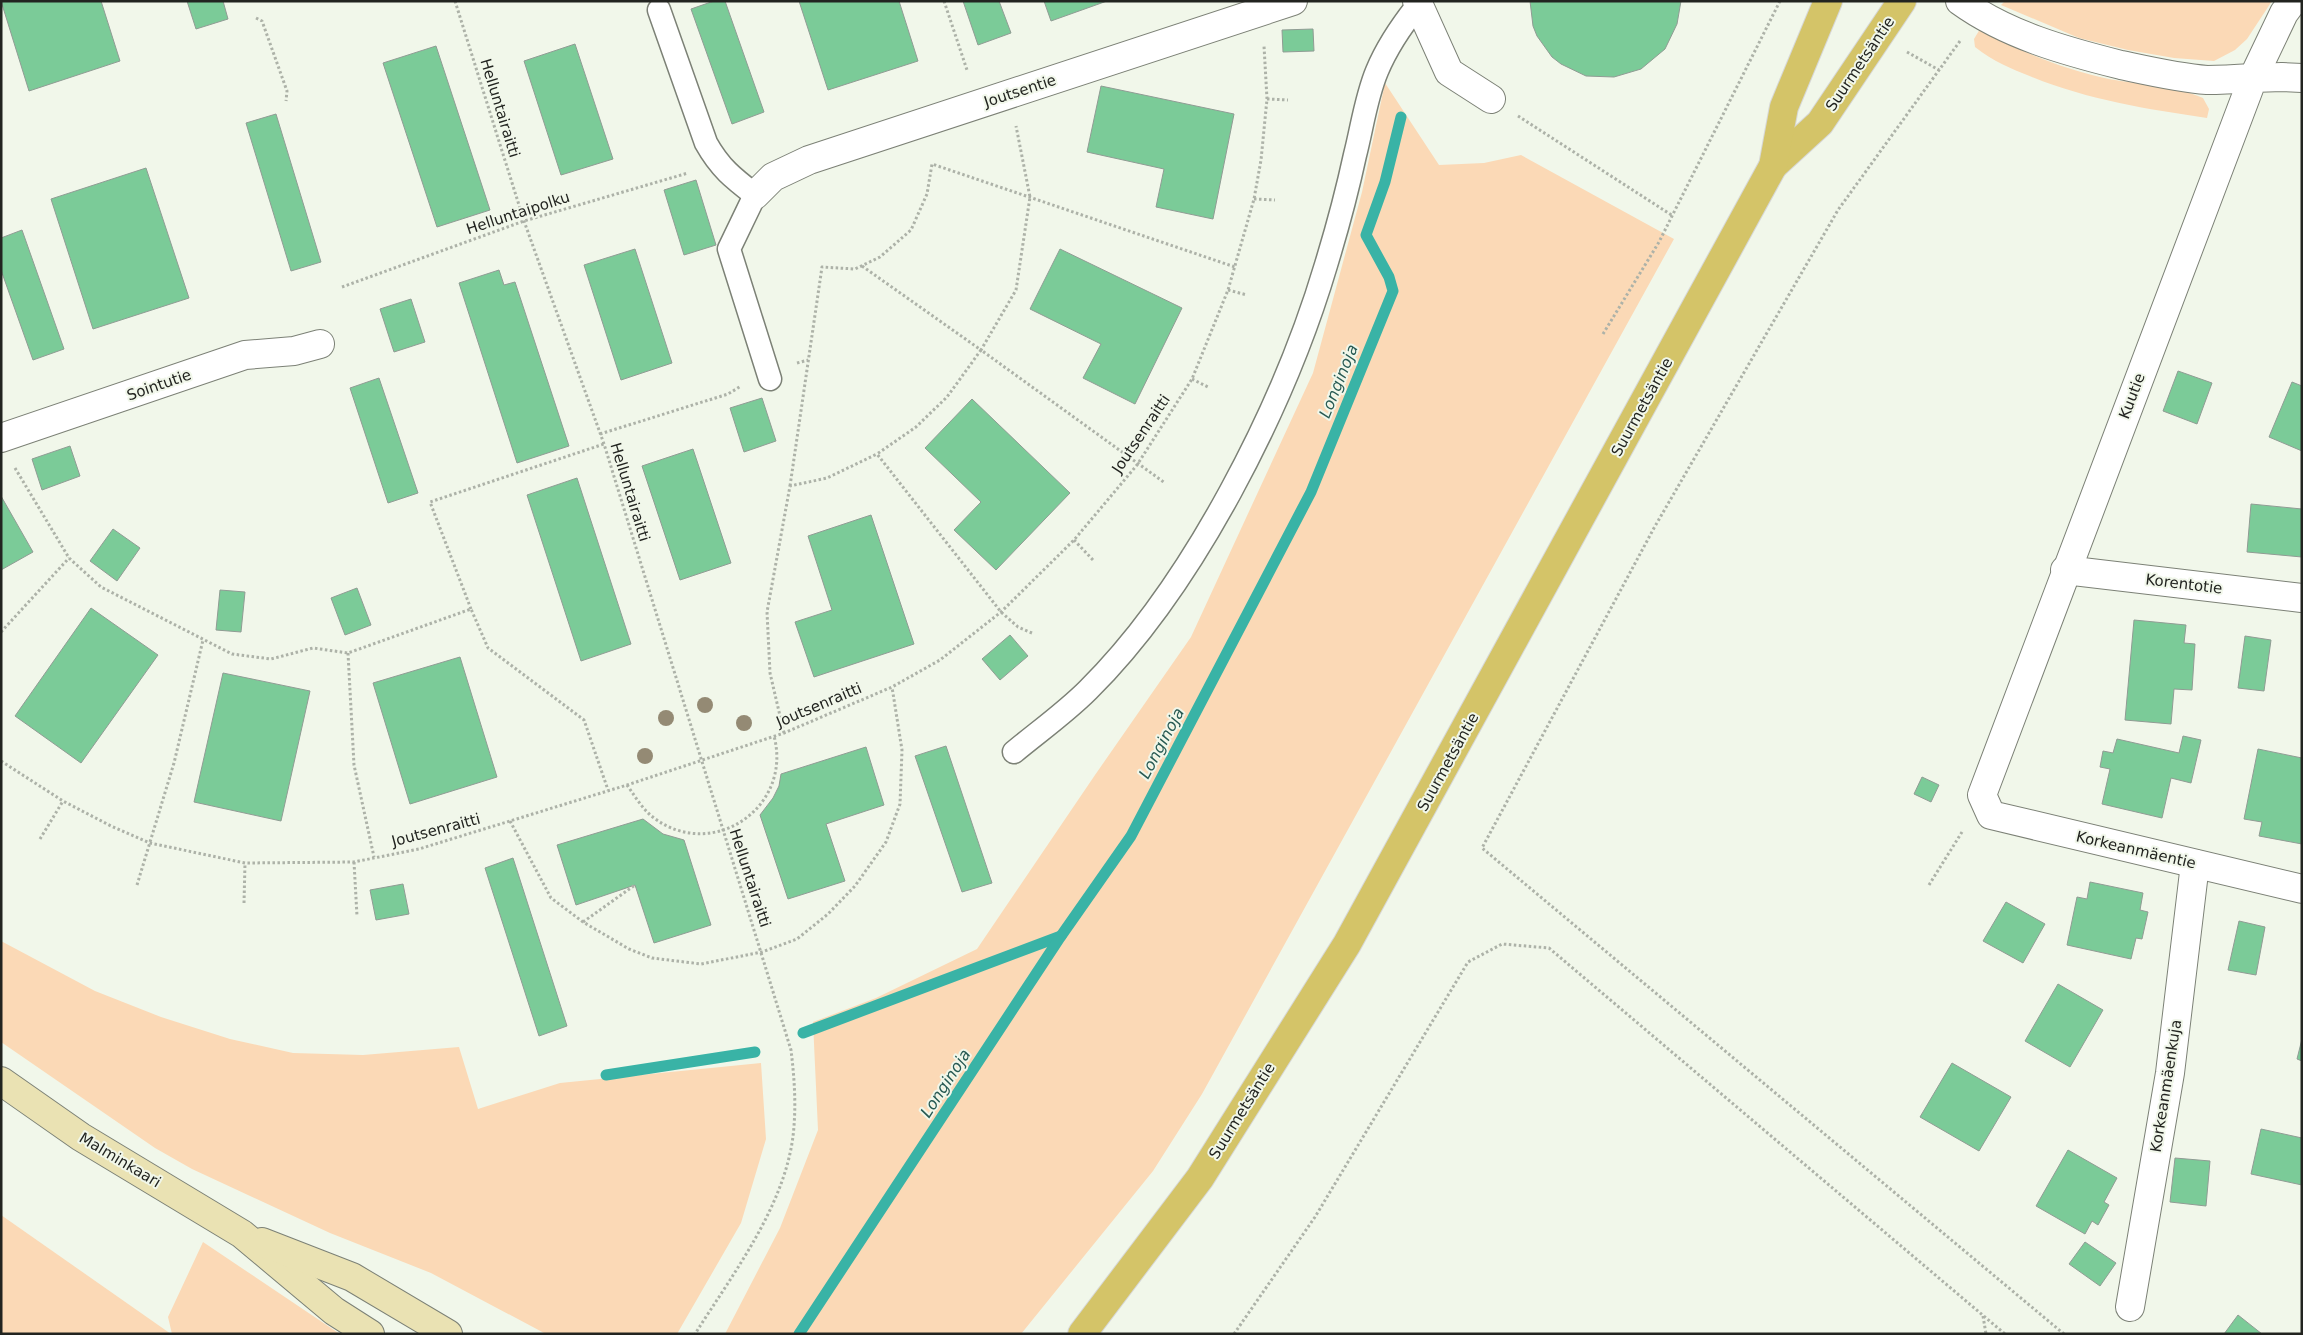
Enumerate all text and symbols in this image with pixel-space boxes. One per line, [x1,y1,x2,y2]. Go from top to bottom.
street label: Suurmetsäntie [1822,13,1898,115]
street label: Helluntairaitti [476,56,524,160]
street label: Joutsentie [981,71,1058,111]
street label: Helluntaipolku [464,188,572,238]
water label: Longinoja [1315,342,1362,421]
street label: Suurmetsäntie [1607,355,1677,459]
street label: Sointutie [124,366,194,404]
street label: Kuutie [2115,371,2149,421]
street label: Joutsenraitti [1108,391,1174,478]
street label: Helluntairaitti [606,440,654,544]
street label: Korentotie [2145,570,2223,598]
street label: Joutsenraitti [773,679,864,731]
water label: Longinoja [1135,705,1188,782]
street label: Suurmetsäntie [1413,710,1483,814]
street label: Joutsenraitti [389,810,482,851]
street label: Helluntairaitti [726,826,774,930]
street label: Korkeanmäentie [2074,827,2198,873]
street label: Korkeanmäenkuja [2147,1018,2185,1154]
water label: Longinoja [916,1046,975,1121]
street label: Suurmetsäntie [1205,1060,1279,1162]
street label: Malminkaari [76,1129,164,1191]

